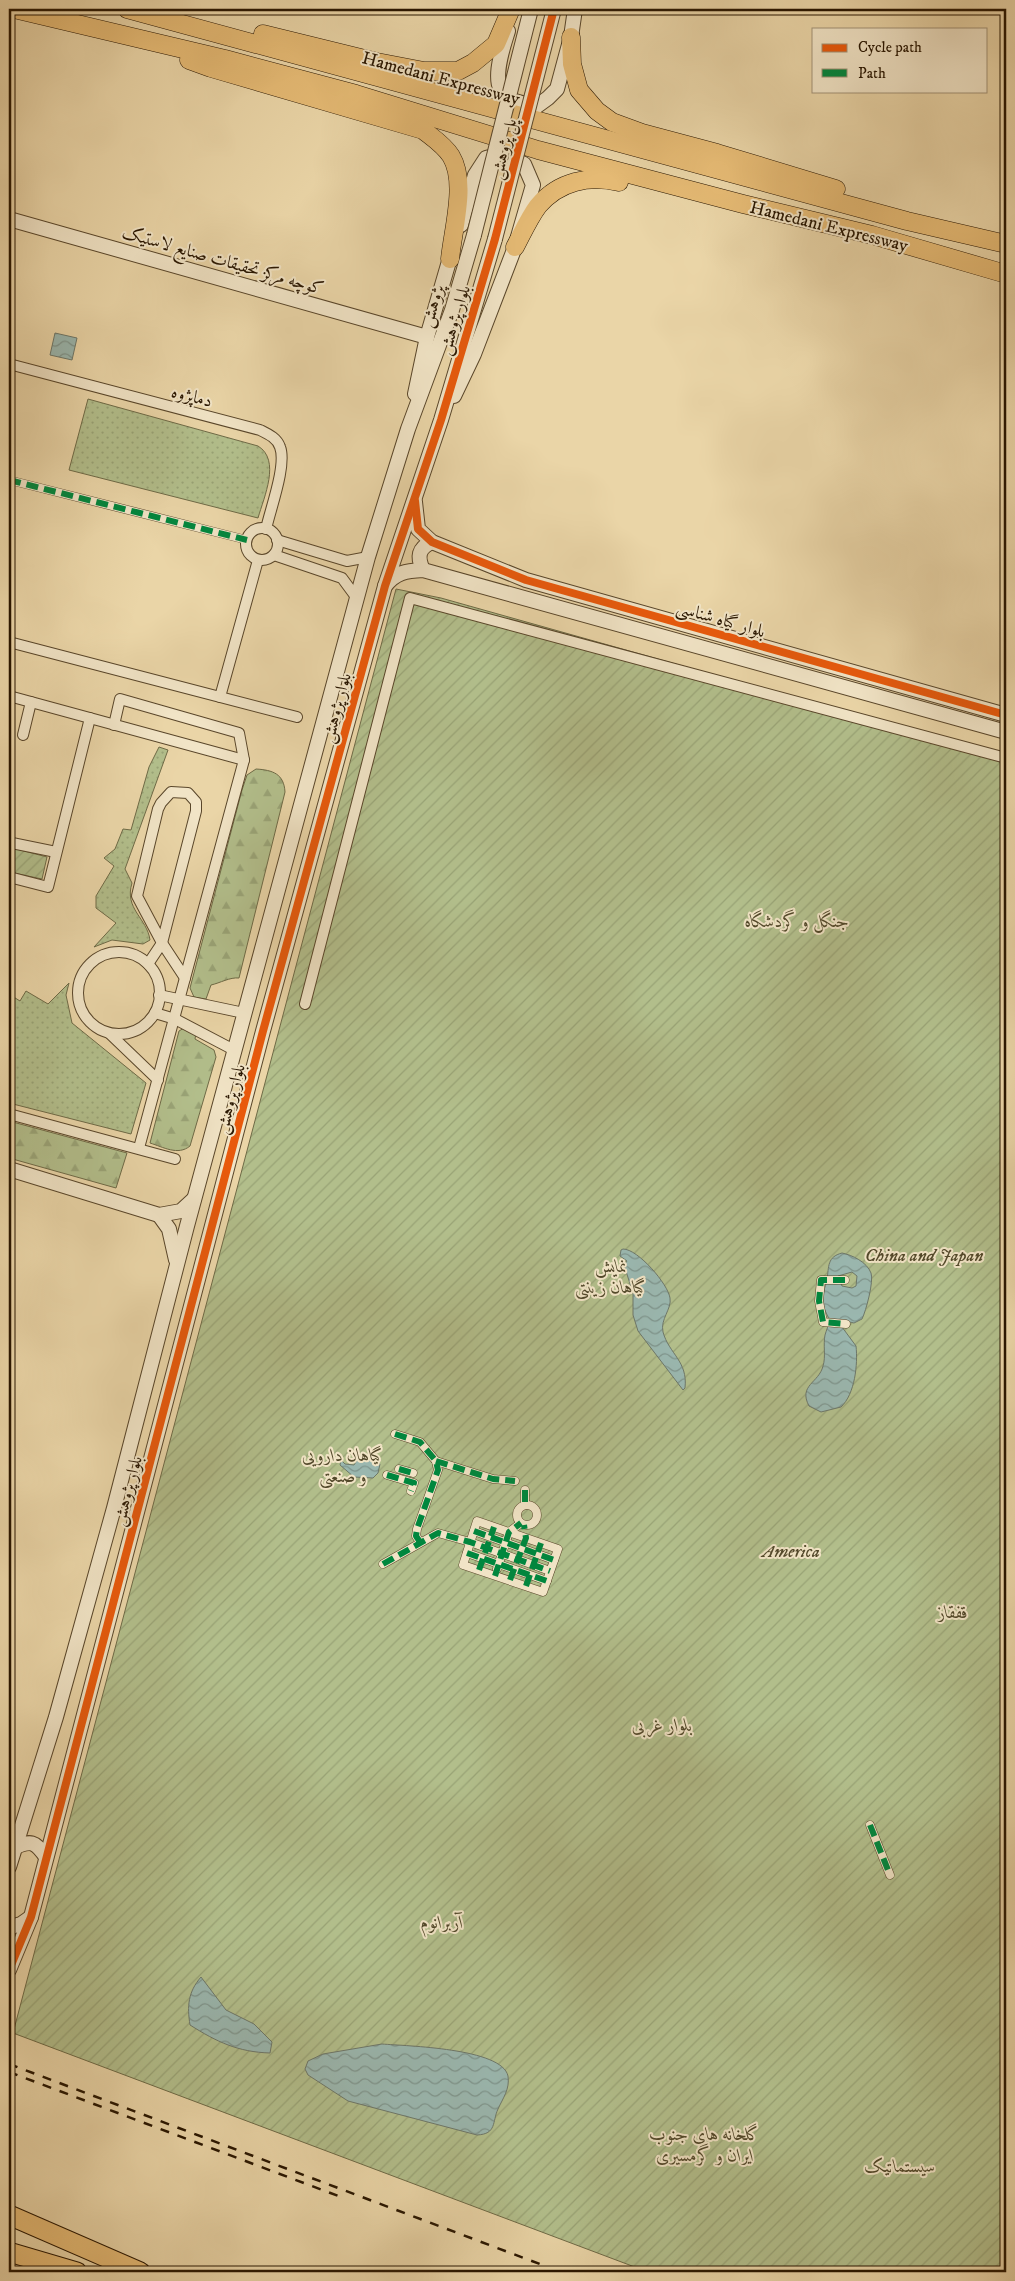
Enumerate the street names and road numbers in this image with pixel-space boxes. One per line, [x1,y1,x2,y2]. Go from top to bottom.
street label: Hamedani Expressway [359,47,523,111]
street label: پل پژوهش [486,115,524,182]
street label: Hamedani Expressway [747,197,911,257]
street label: کوچه مرکز تحقیقات صنایع لاستیک [118,222,326,304]
street label: پژوهش [416,281,451,330]
street label: بلوار پژوهش [434,283,476,358]
street label: دماپژوه [169,381,215,413]
street label: بلوار گیاه شناسی [673,597,768,644]
street label: بلوار پژوهش [317,671,357,746]
street label: بلوار پژوهش [211,1062,251,1137]
street label: بلوار پژوهش [108,1454,148,1529]

